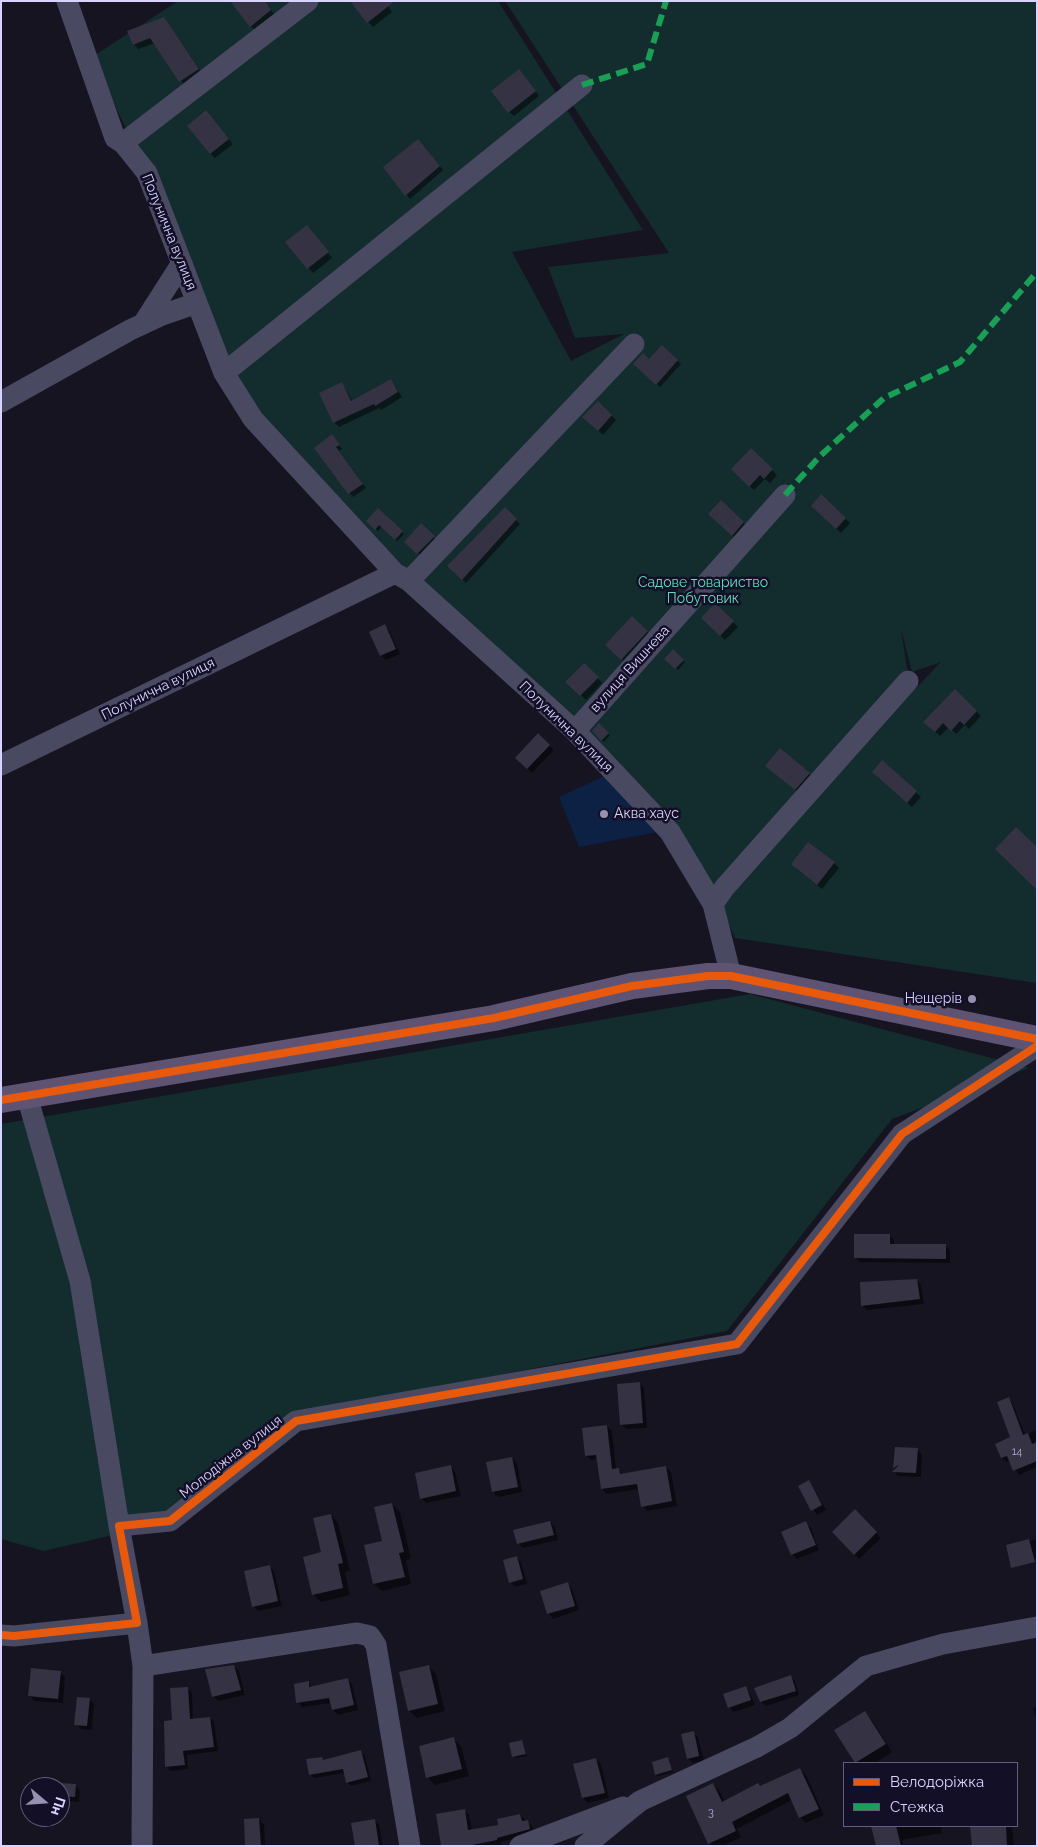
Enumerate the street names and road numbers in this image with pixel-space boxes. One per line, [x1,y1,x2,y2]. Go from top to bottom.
street label: Полунична вулиця [138,172,200,292]
street label: вулиця Вишнева [587,622,673,716]
street label: Полунична вулиця [99,654,217,724]
street label: Полунична вулиця [516,678,616,776]
street label: Молодіжна вулиця [177,1412,285,1502]

